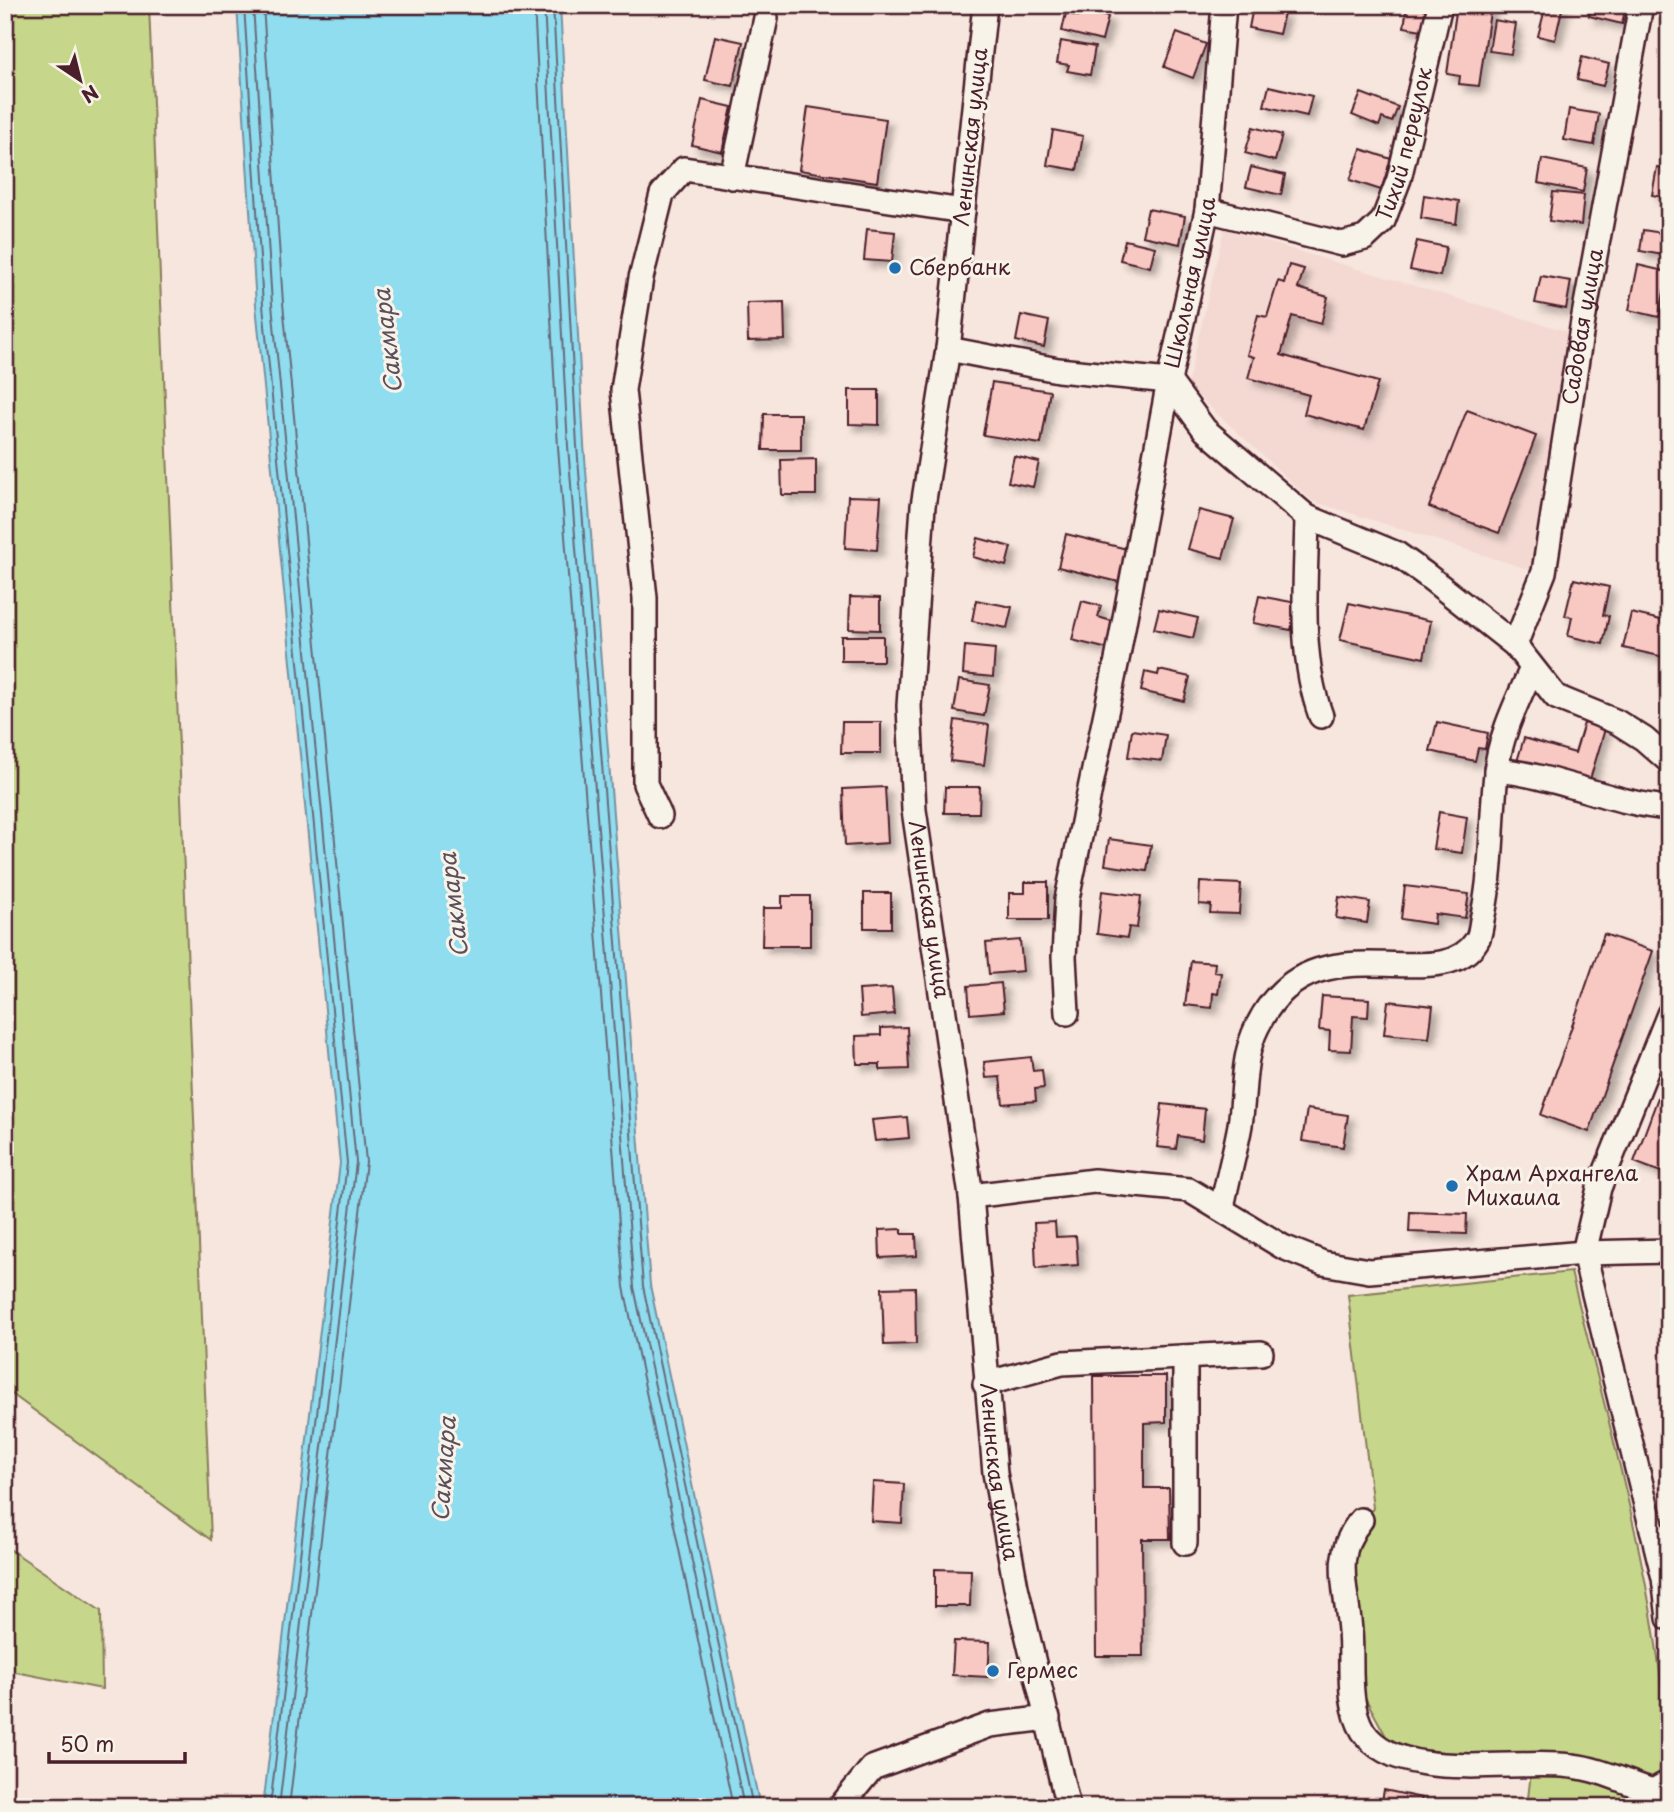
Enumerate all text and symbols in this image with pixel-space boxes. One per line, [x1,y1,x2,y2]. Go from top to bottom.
street label: Ленинская улица [944,45,994,228]
north arrow [46,46,116,116]
street label: Тихий переулок [1367,63,1439,225]
text: N [76,79,105,111]
street label: Школьная улица [1154,195,1222,371]
street label: Садовая улица [1552,245,1610,407]
place label: Сбербанк [909,250,1011,282]
marker: Сбербанк [887,260,903,276]
water label: Сакмара [363,286,410,395]
street label: Ленинская улица [902,818,960,1001]
water label: Сакмара [429,850,476,959]
place label: Храм Архангела Михаила [1466,1156,1638,1212]
marker: Храм Архангела Михаила [1444,1178,1460,1194]
street label: Ленинская улица [973,1381,1029,1564]
water label: Сакмара [421,1415,464,1523]
place label: Гермес [1007,1653,1078,1685]
marker: Гермес [985,1663,1001,1679]
scale bar [49,1721,186,1765]
text: 50 m [60,1727,114,1759]

